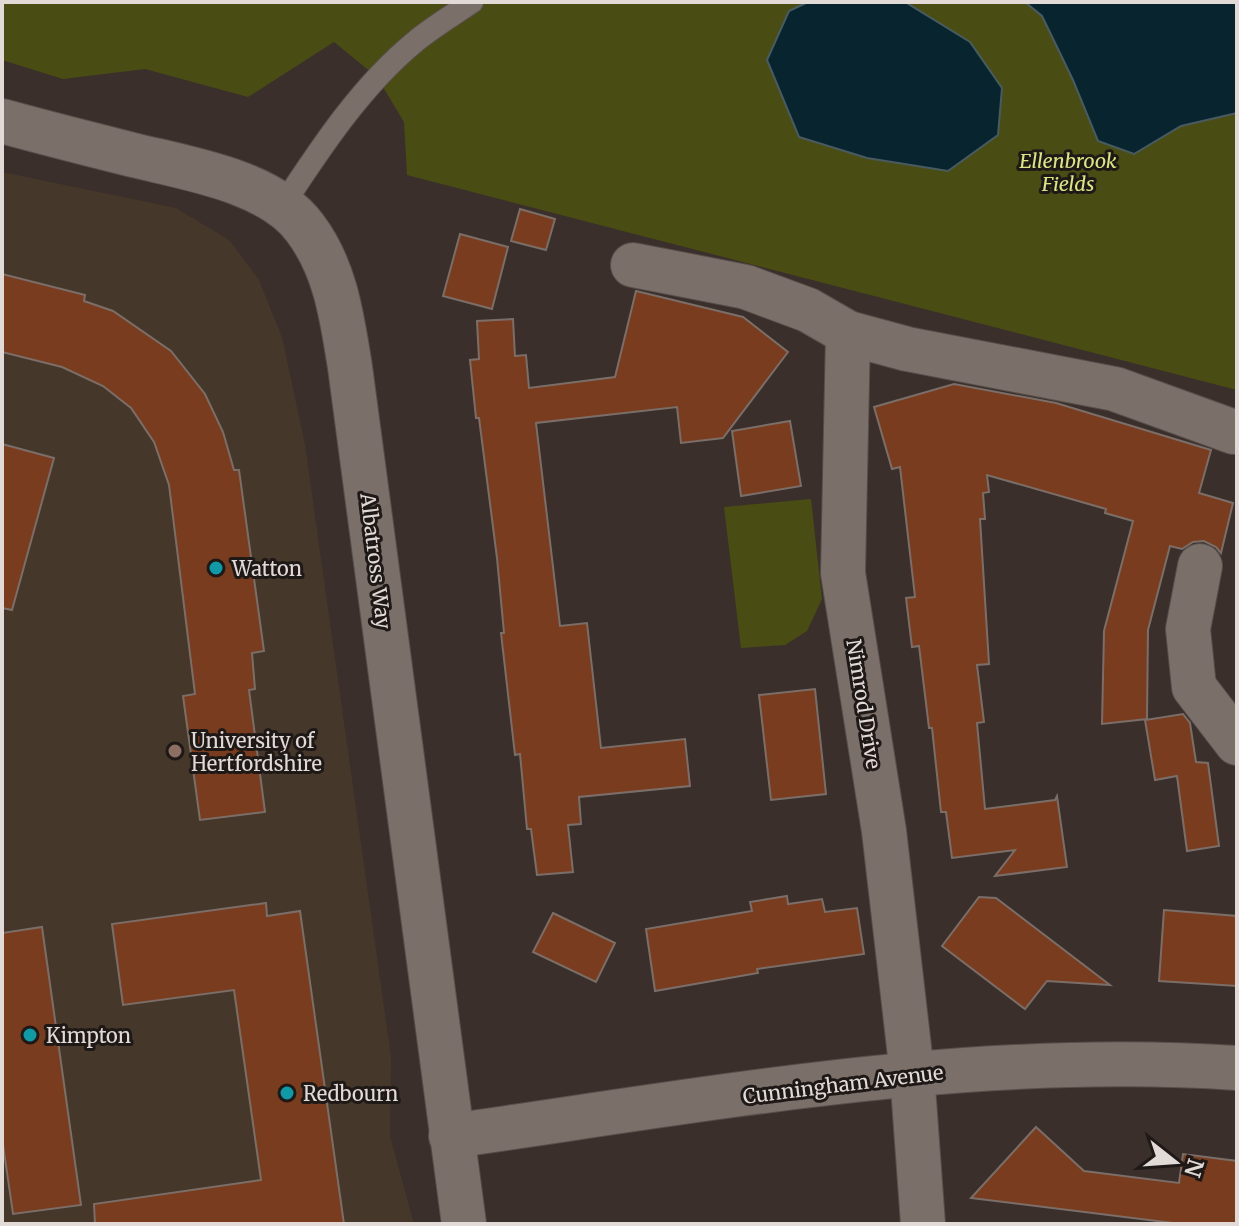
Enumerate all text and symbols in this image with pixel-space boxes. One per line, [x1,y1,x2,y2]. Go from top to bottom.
park label: Ellenbrook Fields [1019,148,1117,196]
street label: Albatross Way [355,491,397,631]
place label: Watton [231,556,302,581]
marker: Watton [207,559,225,577]
street label: Nimrod Drive [841,637,887,771]
place label: University of Hertfordshire [191,728,322,776]
marker: University of Hertfordshire [166,742,184,760]
place label: Kimpton [46,1023,131,1048]
marker: Kimpton [21,1026,39,1044]
street label: Cunningham Avenue [741,1059,945,1109]
place label: Redbourn [303,1081,398,1106]
marker: Redbourn [278,1084,296,1102]
north arrow [1135,1122,1215,1202]
text: N [1178,1155,1210,1181]

